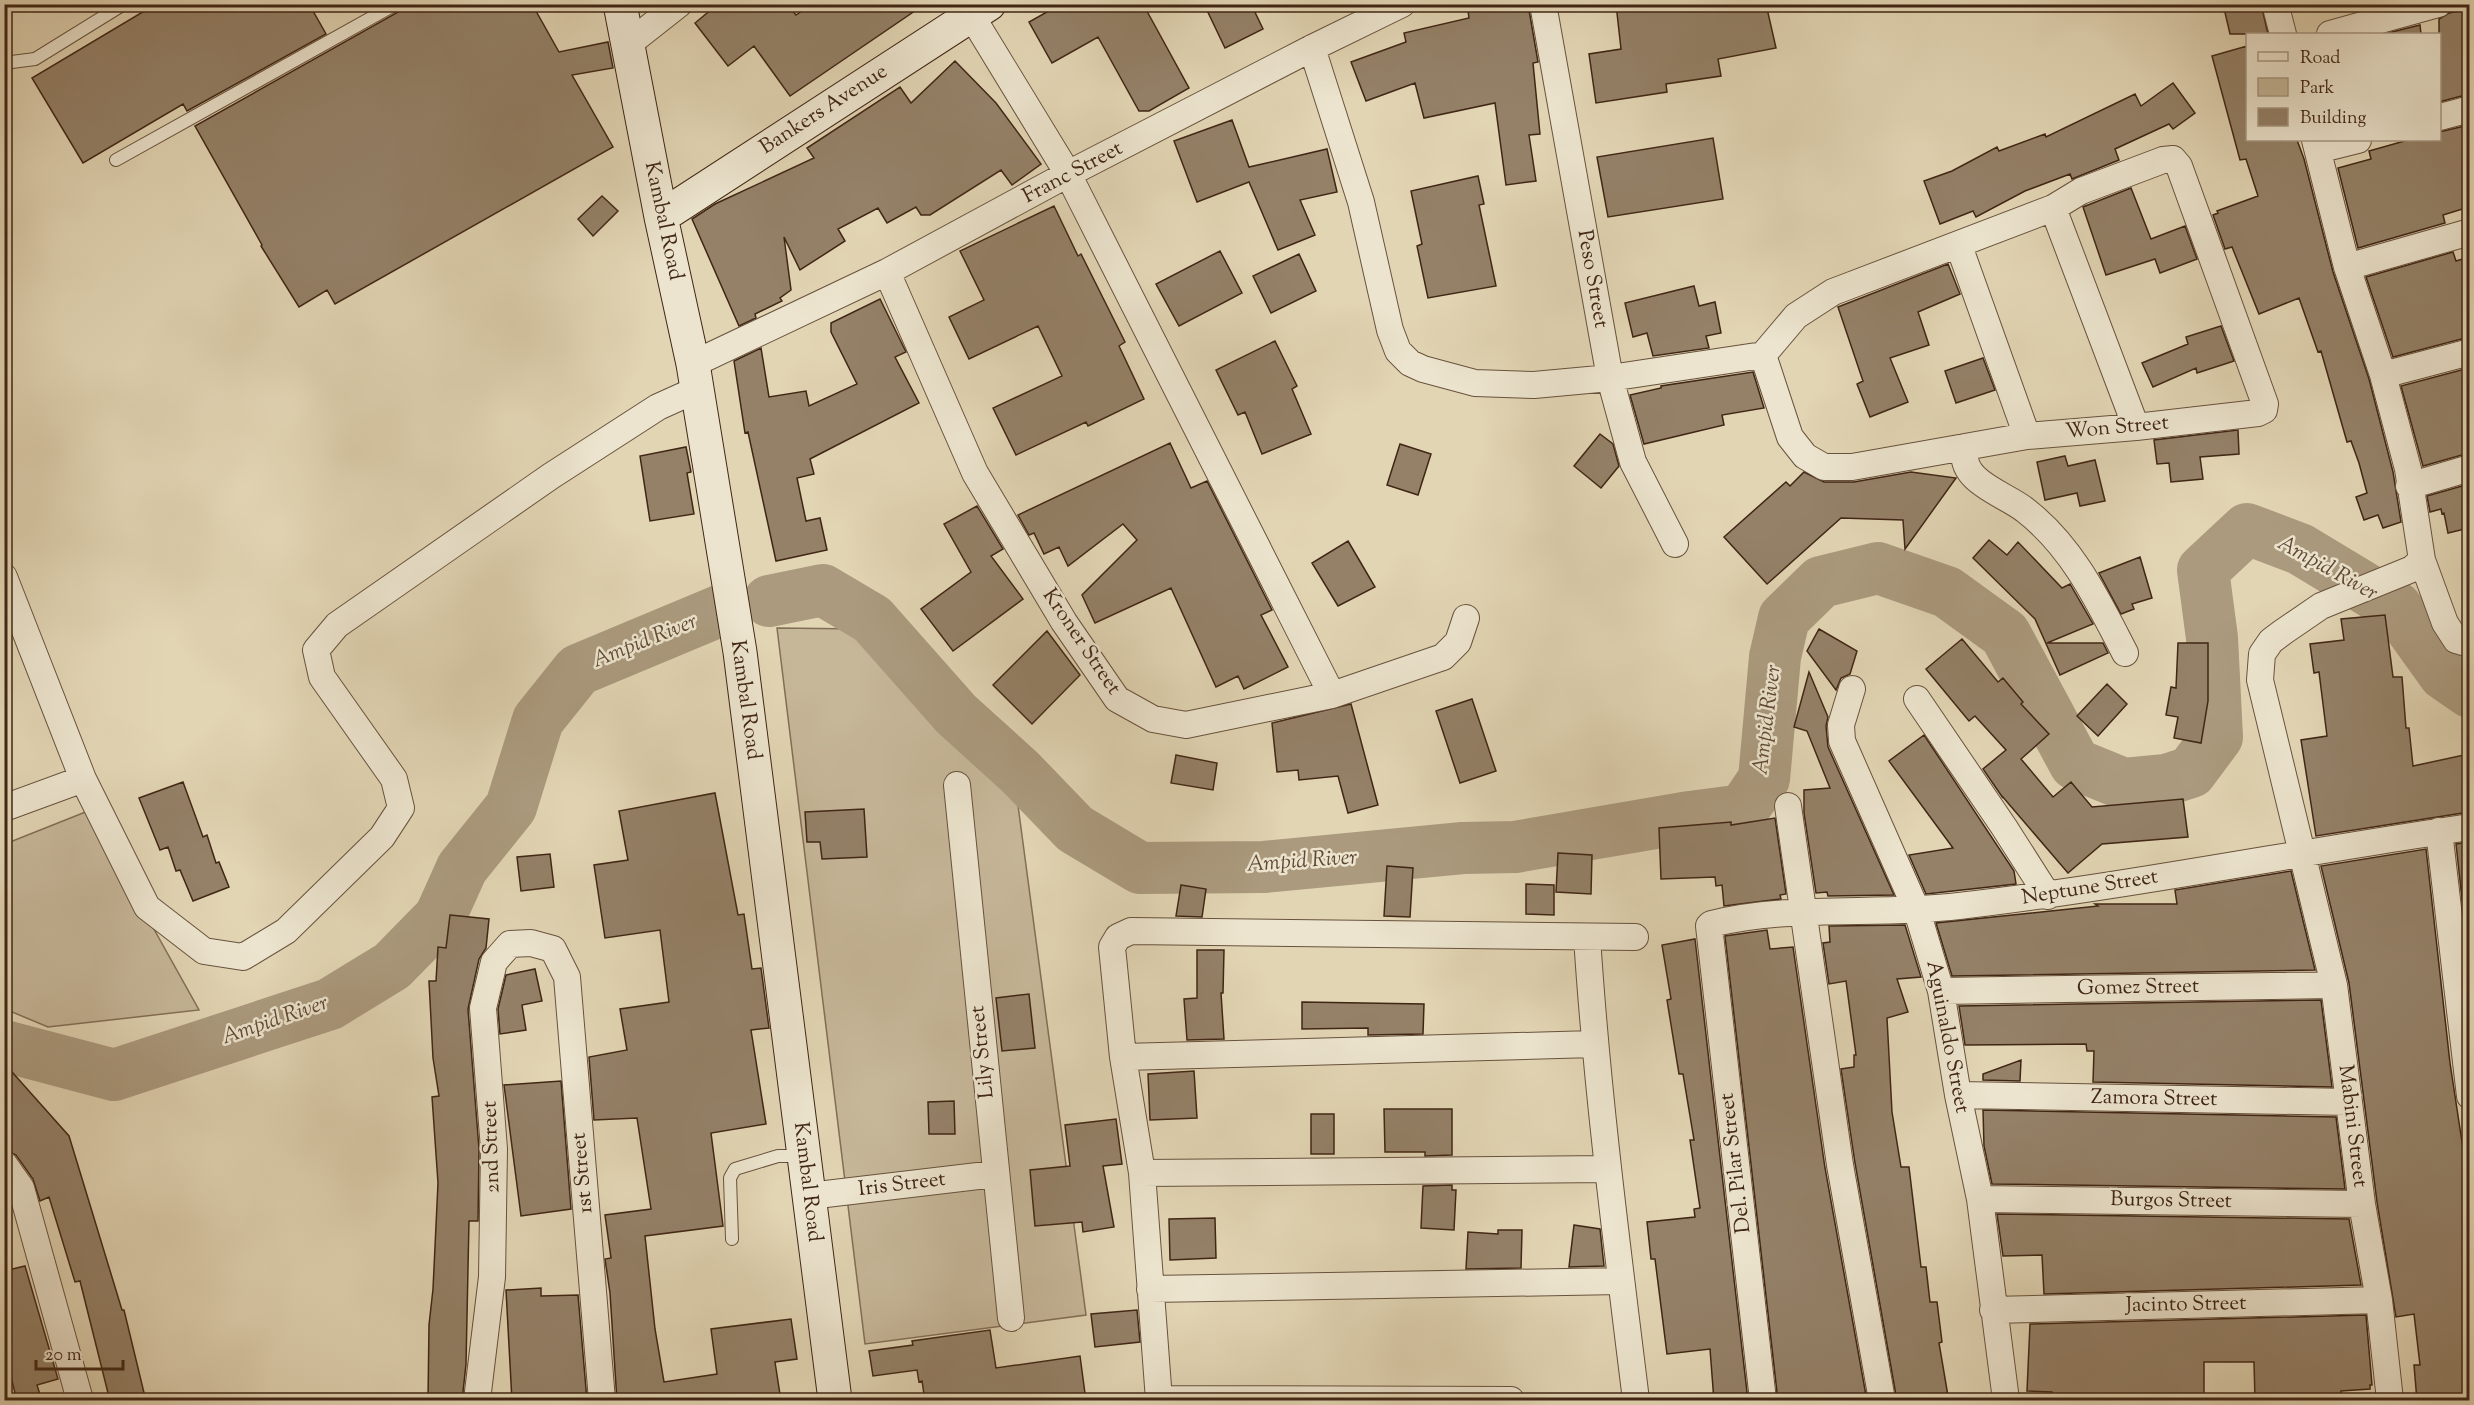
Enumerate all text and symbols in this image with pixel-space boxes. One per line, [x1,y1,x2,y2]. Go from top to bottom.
legend [2246,33,2441,141]
text: Road [2300,46,2340,72]
street label: Bankers Avenue [754,57,894,163]
text: Park [2300,76,2335,102]
text: Building [2300,106,2366,132]
street label: Franc Street [1018,134,1128,212]
street label: Kambal Road [636,159,690,283]
street label: Peso Street [1569,228,1615,330]
street label: Won Street [2064,409,2170,447]
water label: Ampid River [2271,528,2383,610]
street label: Kroner Street [1034,583,1128,701]
water label: Ampid River [588,606,703,678]
street label: Kambal Road [722,638,768,762]
water label: Ampid River [1745,663,1791,777]
water label: Ampid River [1246,842,1359,882]
street label: Neptune Street [2020,862,2160,914]
street label: Aguinaldo Street [1918,958,1976,1116]
street label: Gomez Street [2077,972,2199,1004]
water label: Ampid River [217,988,333,1054]
street label: Lily Street [963,1004,1003,1100]
street label: Mabini Street [2330,1063,2374,1189]
street label: Zamora Street [2091,1083,2217,1115]
street label: Del. Pilar Street [1713,1091,1759,1235]
street label: 2nd Street [475,1100,509,1194]
street label: Kambal Road [785,1120,829,1244]
street label: 1st Street [565,1131,601,1215]
street label: Iris Street [857,1165,947,1205]
street label: Burgos Street [2110,1185,2232,1217]
street label: Jacinto Street [2124,1289,2247,1321]
scale bar [36,1333,123,1371]
text: 20 m [45,1343,82,1369]

